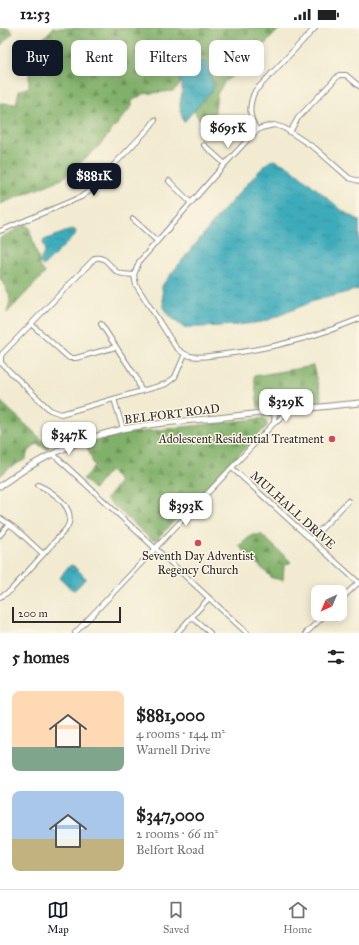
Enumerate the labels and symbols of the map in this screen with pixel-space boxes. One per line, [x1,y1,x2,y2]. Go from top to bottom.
pin: $695K [200,115,256,149]
pin: $881K [66,163,122,197]
pin: $329K [258,389,314,423]
street label: BELFORT ROAD [124,401,220,427]
pin: $347K [41,422,97,456]
place label: Adolescent Residential Treatment [158,432,325,446]
marker: Adolescent Residential Treatment [327,434,337,444]
street label: MULHALL DRIVE [248,468,339,552]
pin: $393K [158,493,214,527]
marker: Seventh Day Adventist Regency Church [193,538,203,548]
place label: Seventh Day Adventist Regency Church [142,549,255,578]
north arrow [311,585,347,621]
scale bar [12,605,121,624]

